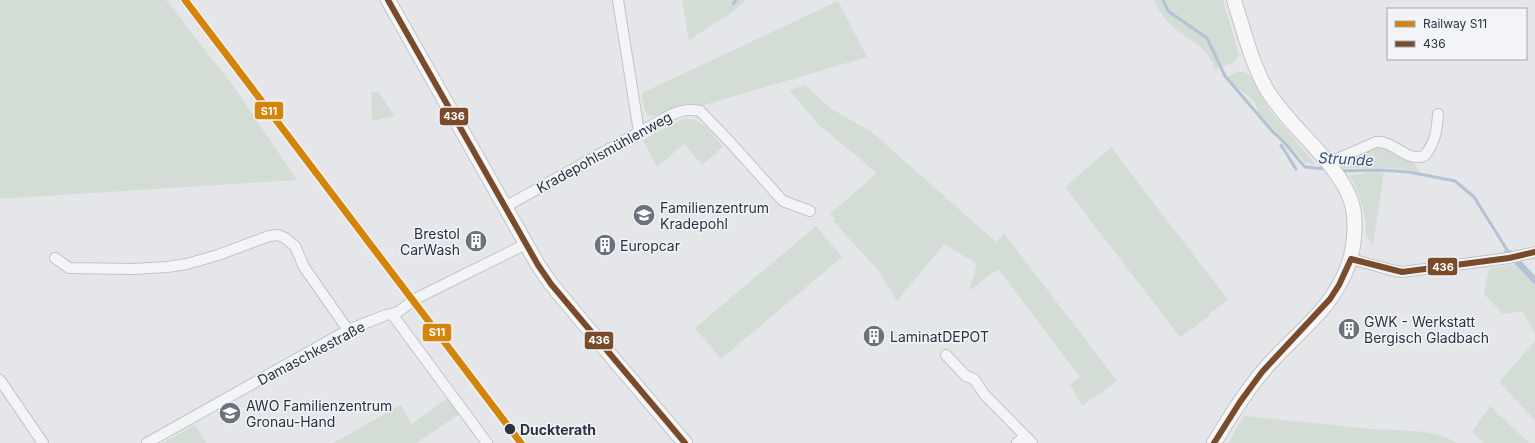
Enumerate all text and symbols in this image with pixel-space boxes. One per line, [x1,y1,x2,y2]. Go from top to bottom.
legend [1387,8,1527,60]
text: Railway S11 [1423,16,1487,31]
text: 436 [1423,36,1446,51]
line badge: S11 [254,101,284,120]
text: S11 [261,104,278,118]
line badge: 436 [439,107,469,126]
street label: Kradepohlsmühlenweg [533,108,675,196]
text: 436 [443,109,465,123]
water label: Strunde [1318,148,1374,170]
place label: Familienzentrum Kradepohl [660,199,769,232]
school or university icon: Familienzentrum Kradepohl [631,202,657,228]
place label: Brestol CarWash [400,225,460,258]
building icon: Brestol CarWash [463,228,489,254]
building icon: Europcar [592,232,618,258]
place label: Europcar [620,237,680,254]
line badge: 436 [1427,257,1458,276]
text: 436 [1432,260,1454,274]
place label: GWK - Werkstatt Bergisch Gladbach [1364,313,1489,346]
building icon: GWK - Werkstatt Bergisch Gladbach [1336,316,1362,342]
street label: Damaschkestraße [254,318,368,388]
line badge: S11 [422,323,452,342]
building icon: LaminatDEPOT [861,323,887,349]
text: S11 [429,325,446,339]
place label: LaminatDEPOT [890,328,989,345]
line badge: 436 [584,331,614,350]
text: 436 [588,333,610,347]
place label: AWO Familienzentrum Gronau-Hand [246,397,392,430]
school or university icon: AWO Familienzentrum Gronau-Hand [217,400,243,426]
place label: Duckterath [520,421,596,438]
marker: Duckterath [503,422,517,436]

